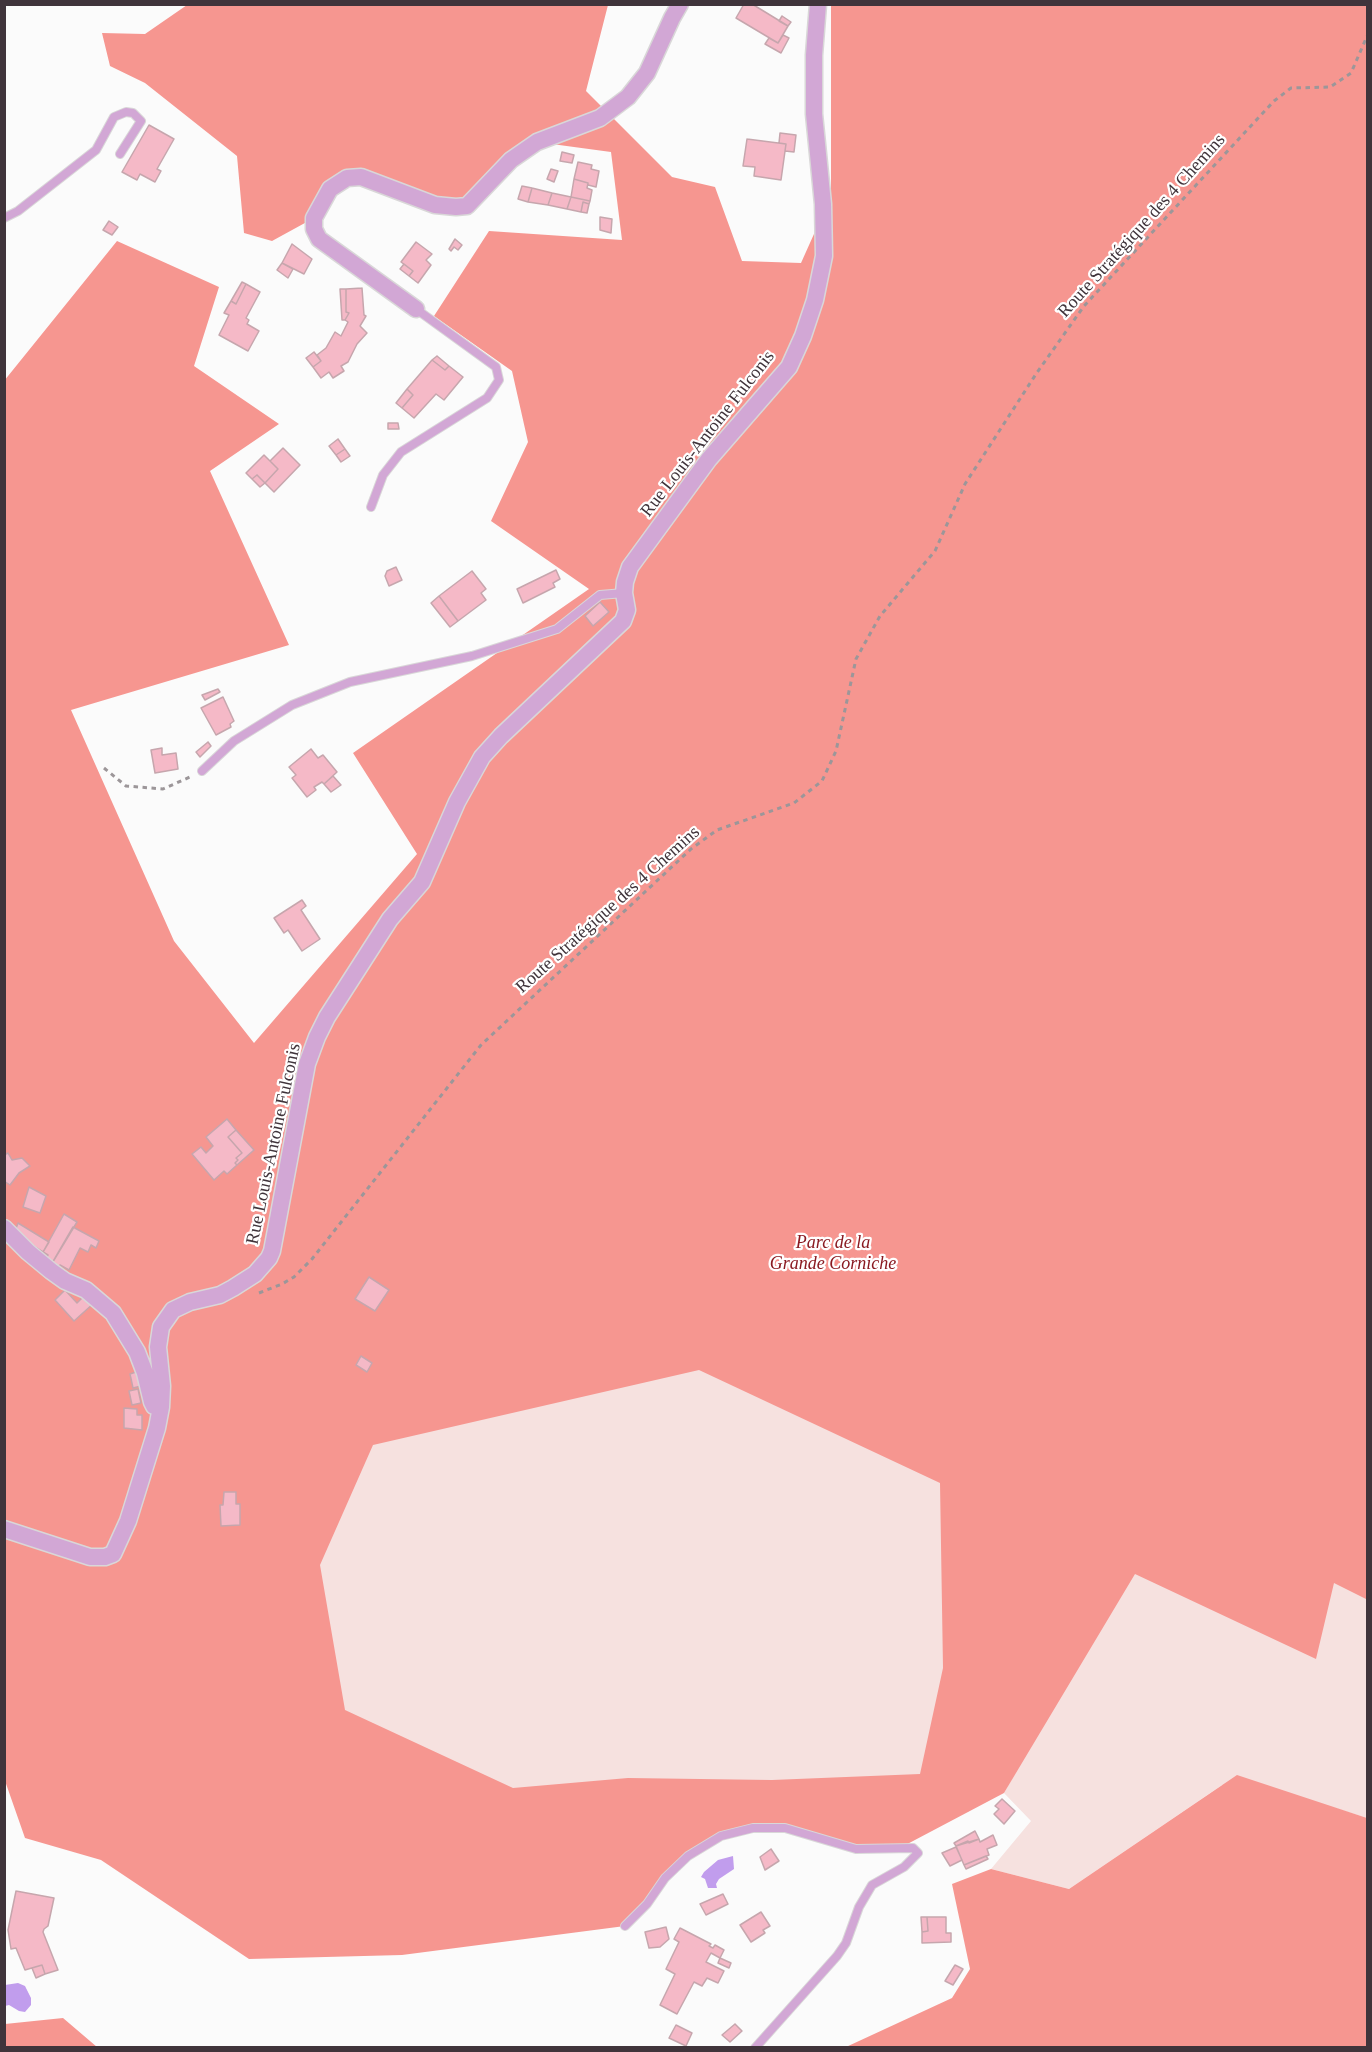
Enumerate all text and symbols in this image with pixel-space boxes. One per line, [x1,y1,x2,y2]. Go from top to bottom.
street label: Route Stratégique des 4 Chemins [1054,130,1230,322]
street label: Rue Louis-Antoine Fulconis [636,347,780,521]
street label: Route Stratégique des 4 Chemins [512,822,704,998]
street label: Rue Louis-Antoine Fulconis [242,1042,306,1246]
park label: Parc de la Grande Corniche [770,1232,896,1274]

